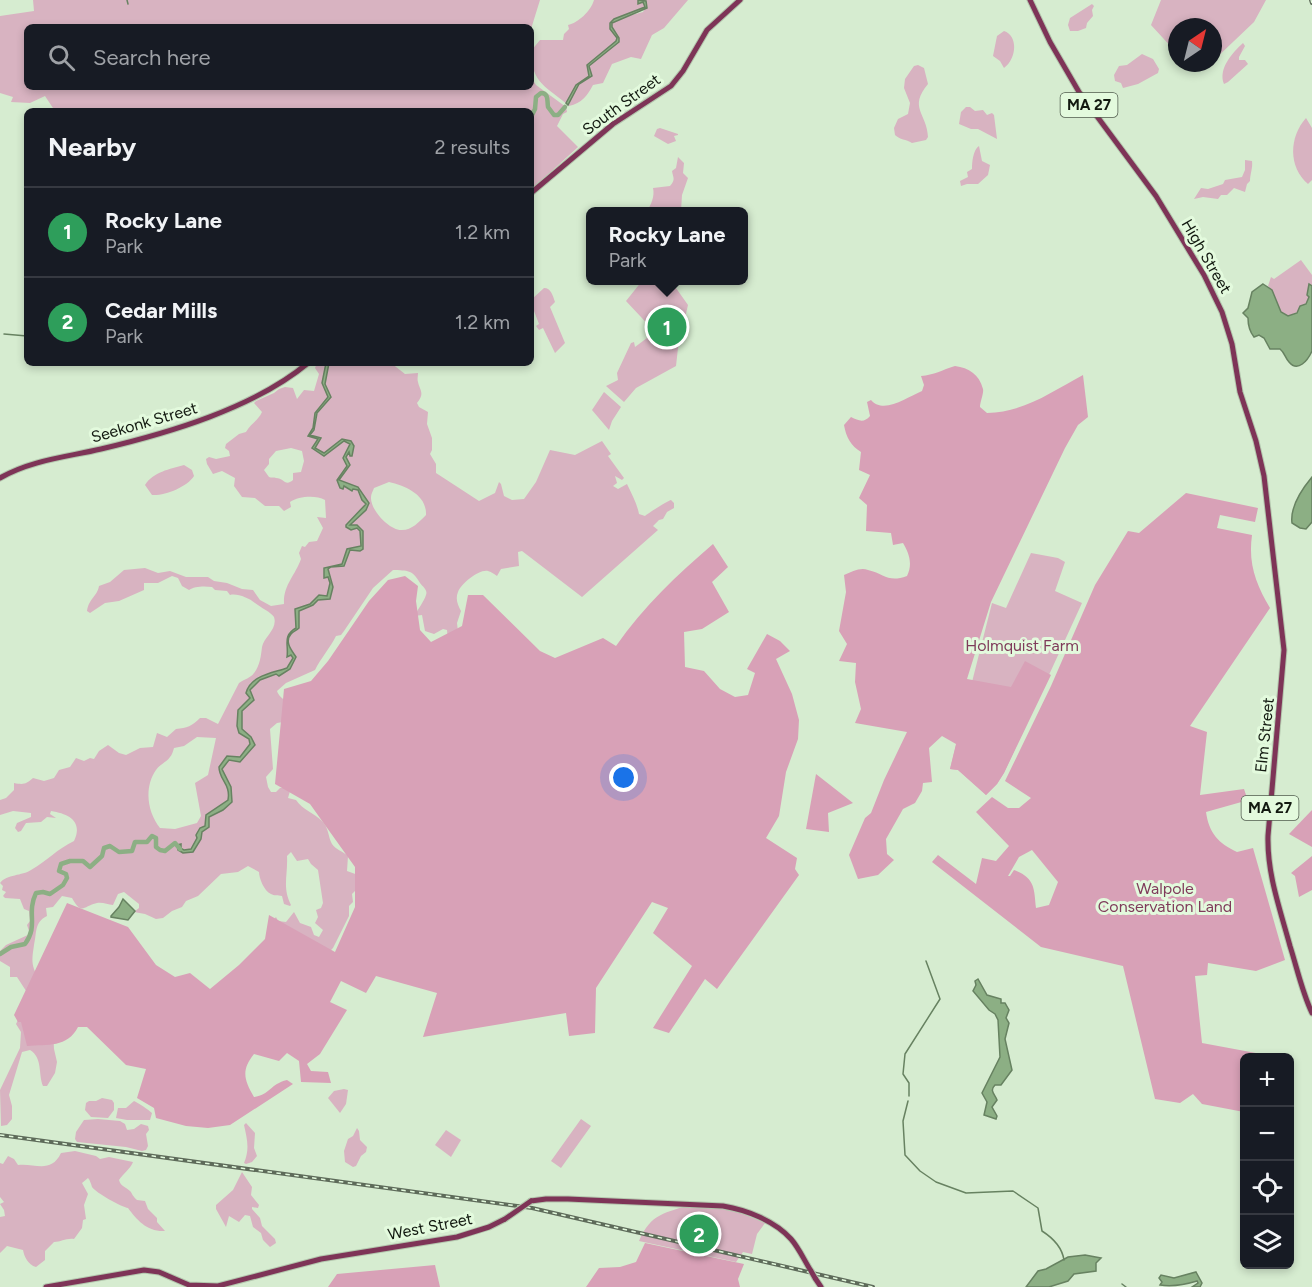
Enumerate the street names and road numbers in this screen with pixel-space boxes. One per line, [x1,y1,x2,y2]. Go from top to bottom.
street label: South Street [579,70,664,139]
road number: MA 27 [1060,93,1118,117]
street label: High Street [1178,216,1235,297]
street label: Seekonk Street [89,398,199,447]
street label: Elm Street [1251,697,1278,774]
road number: MA 27 [1242,796,1298,820]
street label: West Street [386,1209,474,1244]

